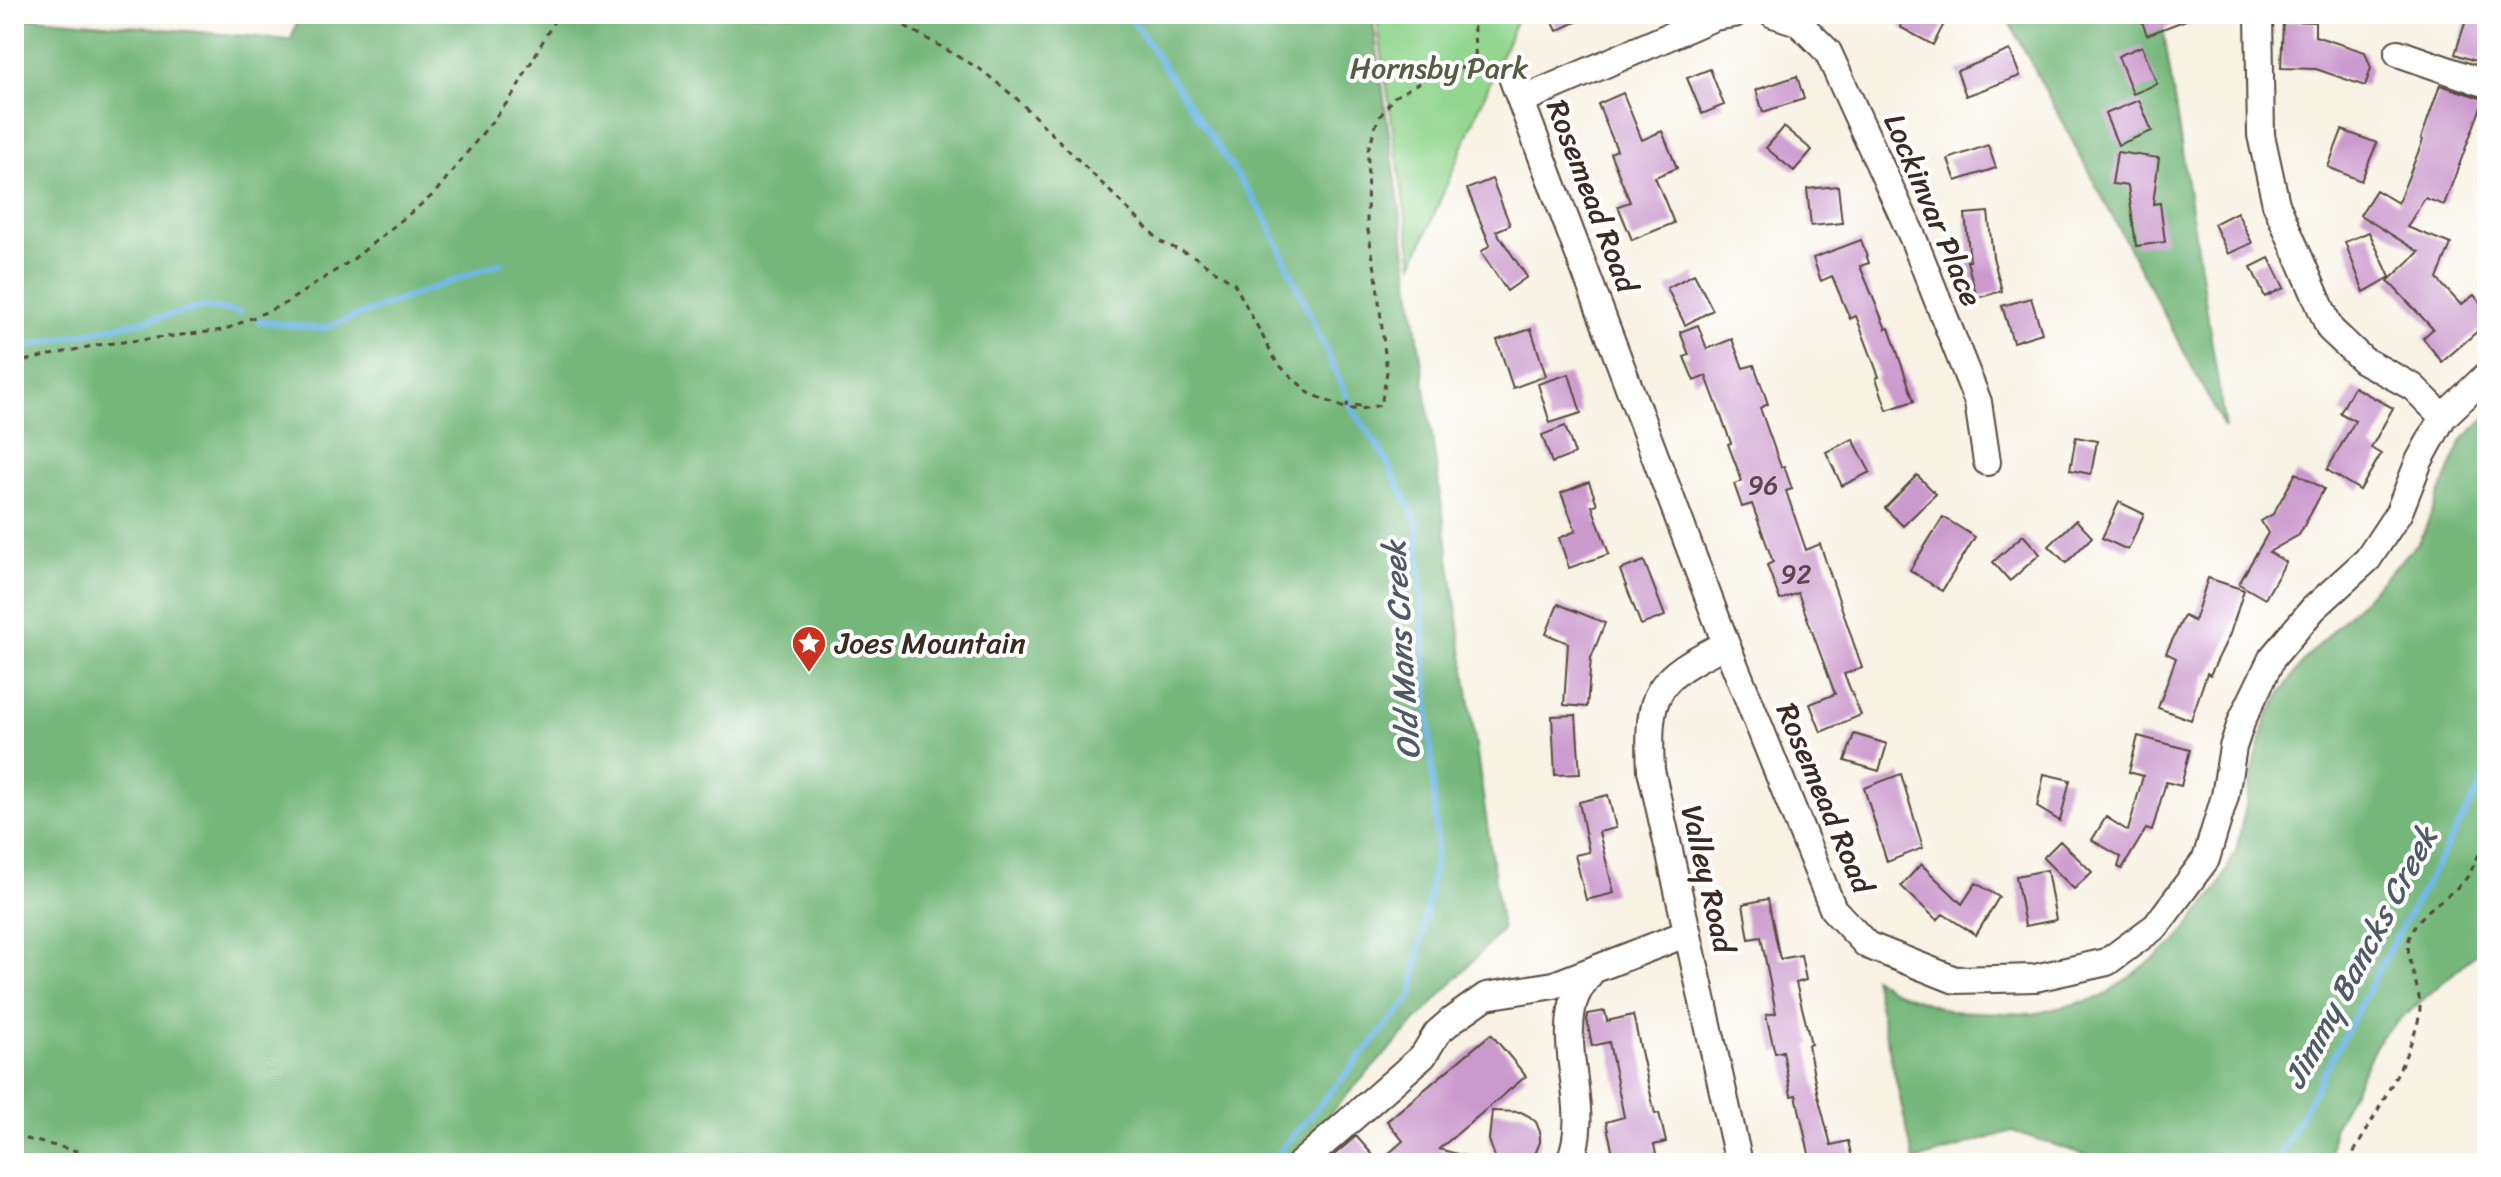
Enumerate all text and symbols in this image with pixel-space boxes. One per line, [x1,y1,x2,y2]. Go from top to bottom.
park label: Hornsby Park [1350,41,1529,95]
street label: Rosemead Road [1530,91,1654,303]
street label: Lockinvar Place [1868,105,1998,315]
house number: 96 [1748,462,1778,508]
water label: Old Mans Creek [1365,536,1438,761]
house number: 92 [1781,551,1811,597]
place label: Joes Mountain [834,616,1026,670]
place icon: Joes Mountain [790,624,828,674]
street label: Rosemead Road [1760,694,1890,904]
street label: Valley Road [1665,800,1752,960]
water label: Jimmy Bancks Creek [2267,814,2455,1099]

